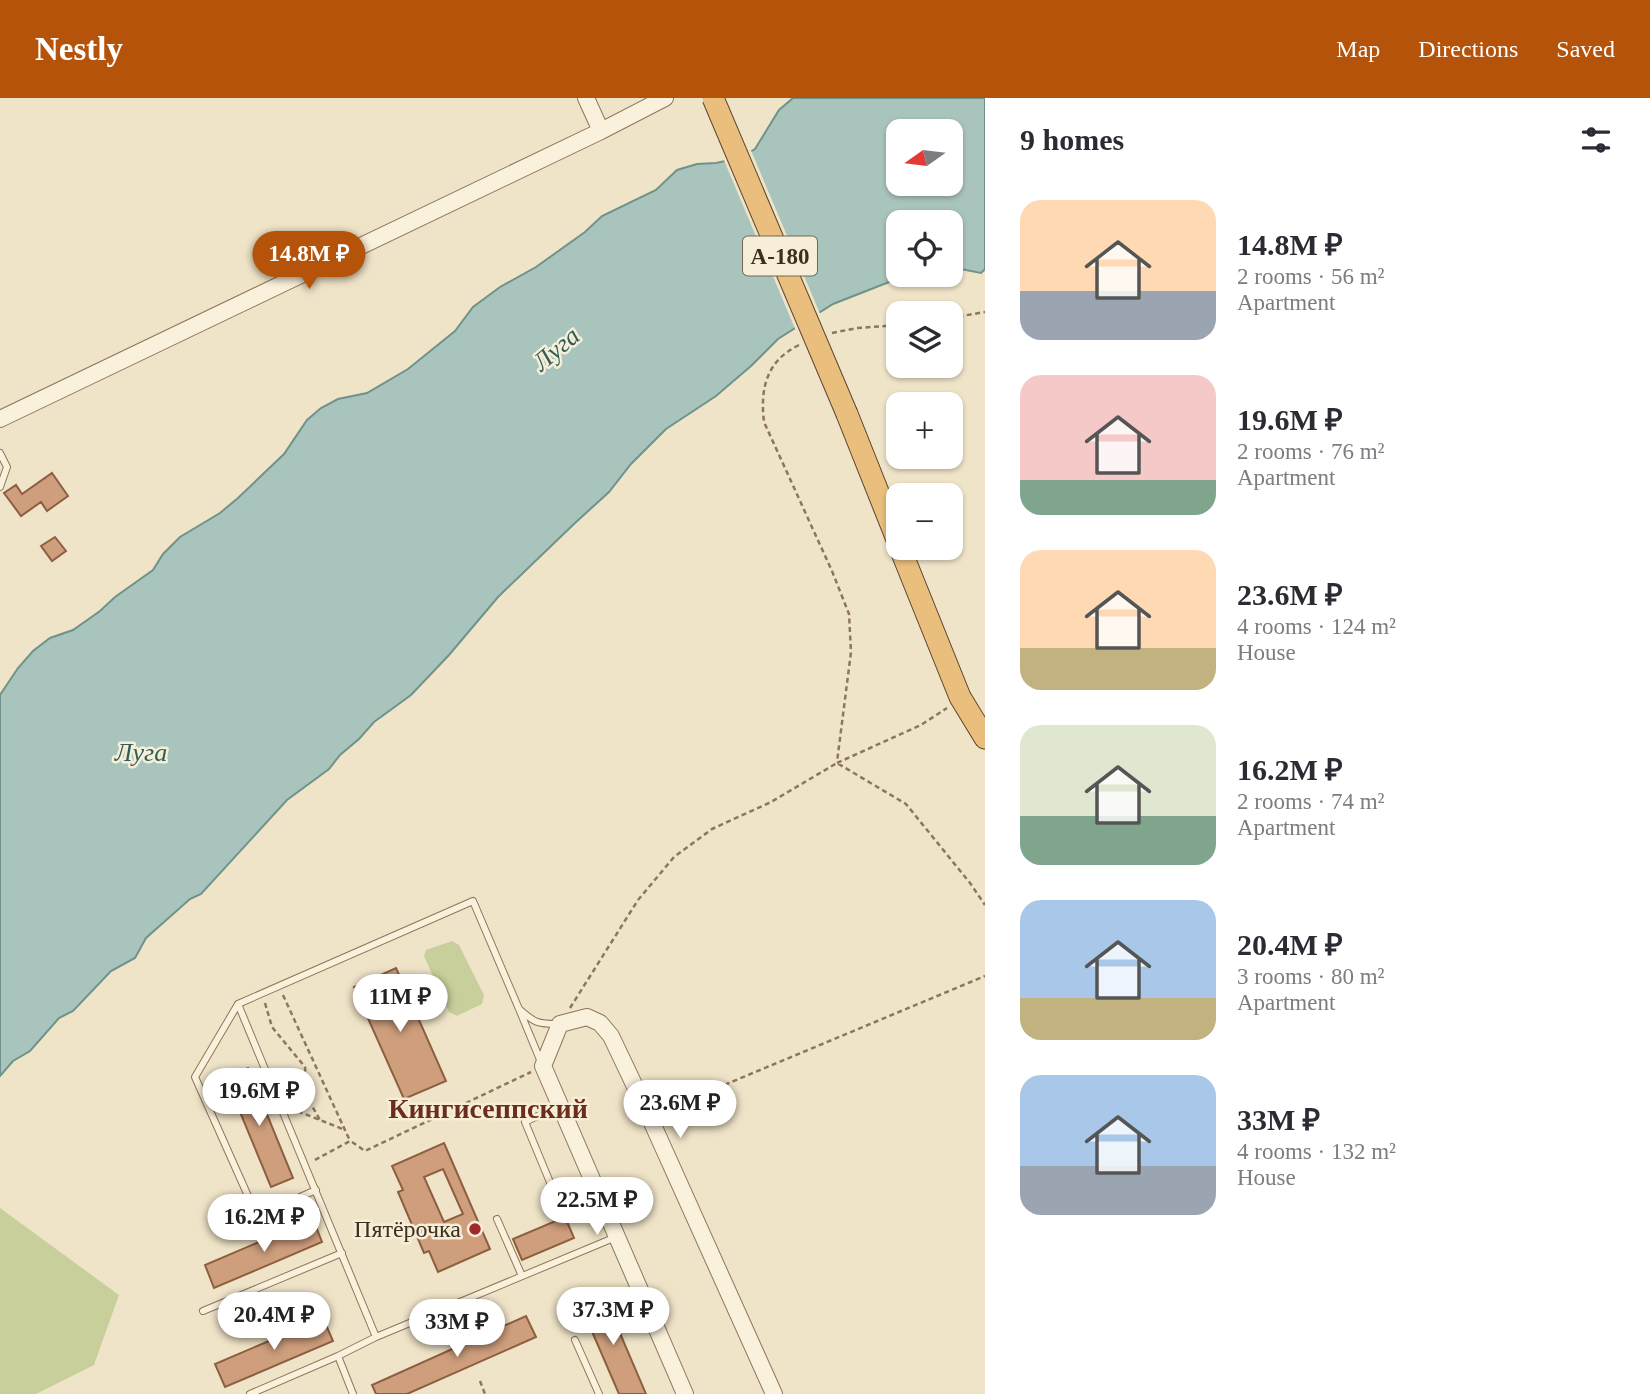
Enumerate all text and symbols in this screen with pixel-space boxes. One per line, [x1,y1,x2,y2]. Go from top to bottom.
text: Nestly [35,31,123,67]
text: Map [1336,36,1380,62]
text: Directions [1418,36,1518,62]
text: Saved [1556,36,1615,62]
north arrow [886,119,962,196]
map controls [886,119,963,560]
icon: filters [1577,121,1615,159]
text: 9 homes [1020,123,1124,156]
button: locate [886,210,963,287]
icon: home [1076,228,1160,312]
text: 14.8M ₽ [1237,228,1343,261]
pin: 14.8M ₽ [244,232,374,291]
road number: А-180 [743,237,817,276]
text: 14.8M ₽ [268,241,350,266]
text: 2 rooms · 56 m² [1237,264,1384,289]
text: Apartment [1237,290,1335,315]
button: layers [886,301,963,378]
water label: Луга [526,321,585,378]
button: + [886,392,963,469]
icon: home [1076,403,1160,487]
text: 19.6M ₽ [1237,403,1343,436]
text: 2 rooms · 76 m² [1237,439,1384,464]
text: Apartment [1237,465,1335,490]
button: − [886,483,963,560]
icon: home [1076,578,1160,662]
text: 23.6M ₽ [1237,578,1343,611]
text: 4 rooms · 124 m² [1237,614,1396,639]
text: House [1237,640,1296,665]
water label: Луга [114,738,167,767]
icon: home [1076,753,1160,837]
text: 16.2M ₽ [1237,753,1343,786]
text: 2 rooms · 74 m² [1237,789,1384,814]
text: Apartment [1237,815,1335,840]
icon: home [1076,928,1160,1012]
text: 20.4M ₽ [1237,928,1343,961]
text: 3 rooms · 80 m² [1237,964,1384,989]
pin: 11M ₽ [351,974,449,1034]
text: 11M ₽ [369,984,431,1009]
text: Apartment [1237,990,1335,1015]
pin: 19.6M ₽ [194,1068,324,1128]
text: 19.6M ₽ [218,1078,300,1103]
pin: 23.6M ₽ [615,1080,745,1140]
text: 23.6M ₽ [639,1090,721,1115]
district label: Кингисеппский [388,1093,588,1124]
icon: home [1076,1103,1160,1187]
text: 33M ₽ [1237,1103,1320,1136]
text: 4 rooms · 132 m² [1237,1139,1396,1164]
text: House [1237,1165,1296,1190]
pin: 22.5M ₽ [532,1178,662,1237]
text: 22.5M ₽ [556,1187,638,1212]
pin: 16.2M ₽ [199,1194,329,1254]
text: 16.2M ₽ [223,1204,305,1229]
place label: Пятёрочка [354,1216,461,1242]
marker: Пятёрочка [467,1221,483,1237]
pin: 37.3M ₽ [548,1288,678,1347]
pin: 20.4M ₽ [209,1292,339,1352]
text: 37.3M ₽ [572,1297,654,1322]
pin: 33M ₽ [408,1300,506,1359]
text: 20.4M ₽ [233,1302,315,1327]
text: 33M ₽ [425,1309,489,1334]

